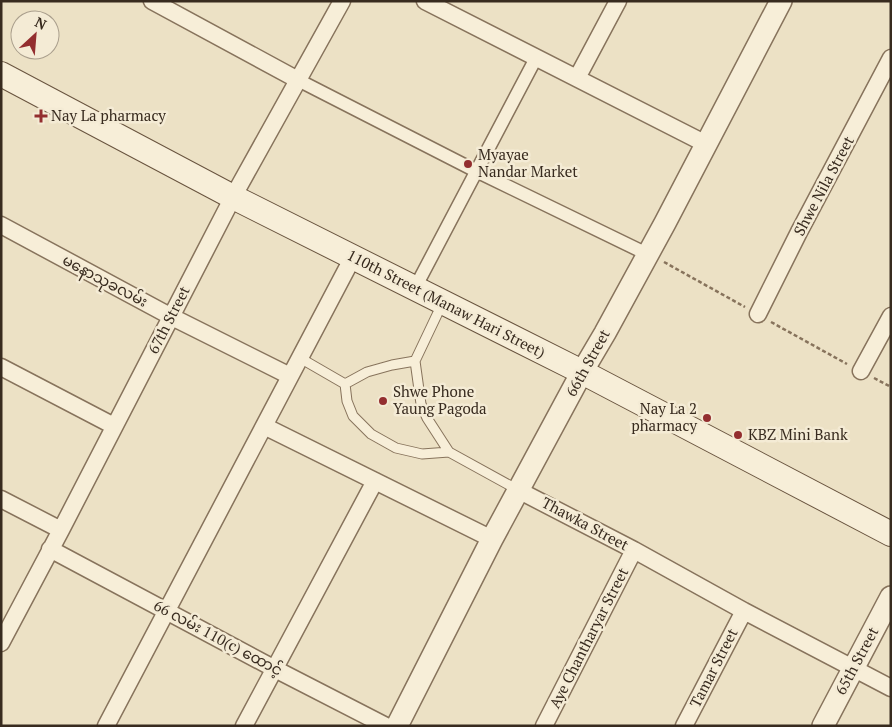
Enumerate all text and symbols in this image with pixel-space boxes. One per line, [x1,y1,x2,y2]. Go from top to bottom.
north arrow [10,10,60,60]
text: N [32,12,50,34]
place label: Nay La pharmacy [51,105,166,125]
marker: Nay La pharmacy [35,110,47,122]
street label: Shwe Nila Street [788,132,858,239]
place label: Myayae Nandar Market [478,144,578,181]
marker: Myayae Nandar Market [462,158,474,170]
street label: 110th Street (Manaw Hari Street) [344,244,549,362]
street label: မနောသုခလမ်း [58,249,152,314]
street label: 67th Street [143,282,194,357]
street label: 66th Street [560,325,614,400]
place label: Shwe Phone Yaung Pagoda [393,381,487,418]
marker: Shwe Phone Yaung Pagoda [377,395,389,407]
place label: Nay La 2 pharmacy [631,398,697,435]
marker: Nay La 2 pharmacy [701,412,713,424]
place label: KBZ Mini Bank [748,424,848,444]
marker: KBZ Mini Bank [732,429,744,441]
street label: Thawka Street [539,492,633,555]
street label: Aye Chantharyar Street [544,564,632,711]
street label: 66 လမ်း 110(c) ထောင့် [150,595,286,680]
street label: 65th Street [830,623,883,698]
street label: Tamar Street [685,624,742,711]

